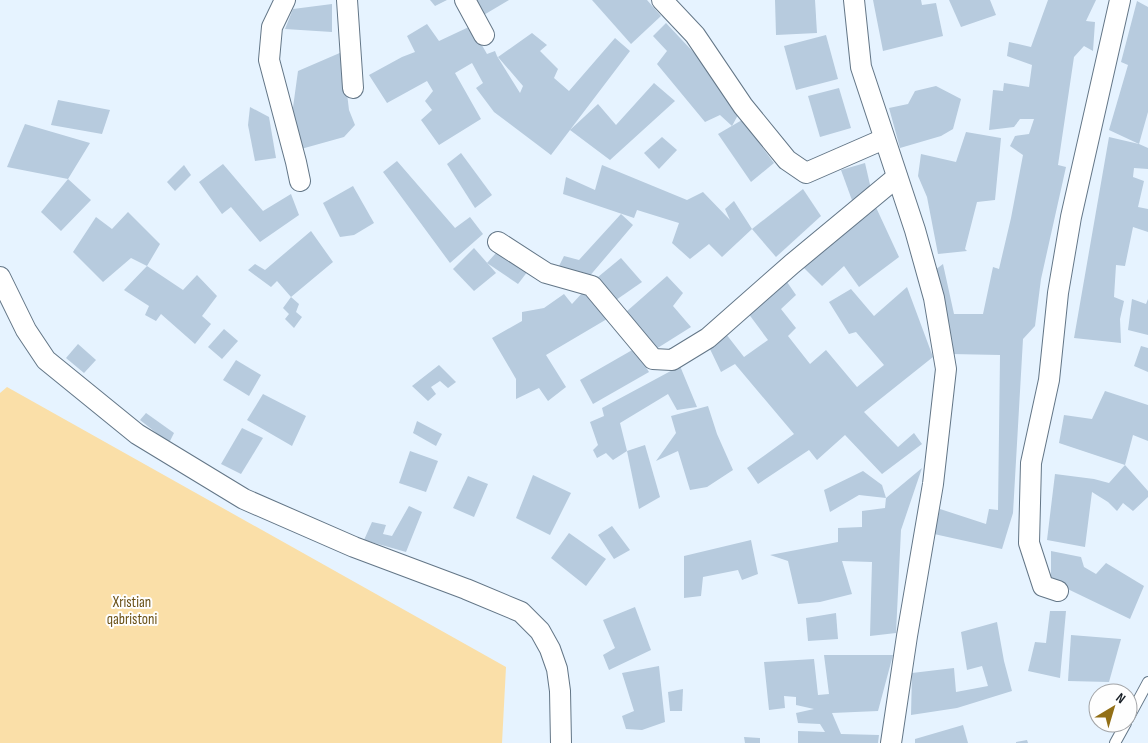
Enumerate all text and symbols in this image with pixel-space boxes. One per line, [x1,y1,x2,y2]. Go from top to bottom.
park label: Xristian qabristoni [107,593,158,629]
north arrow [1088,683,1138,733]
text: N [1113,689,1129,707]

